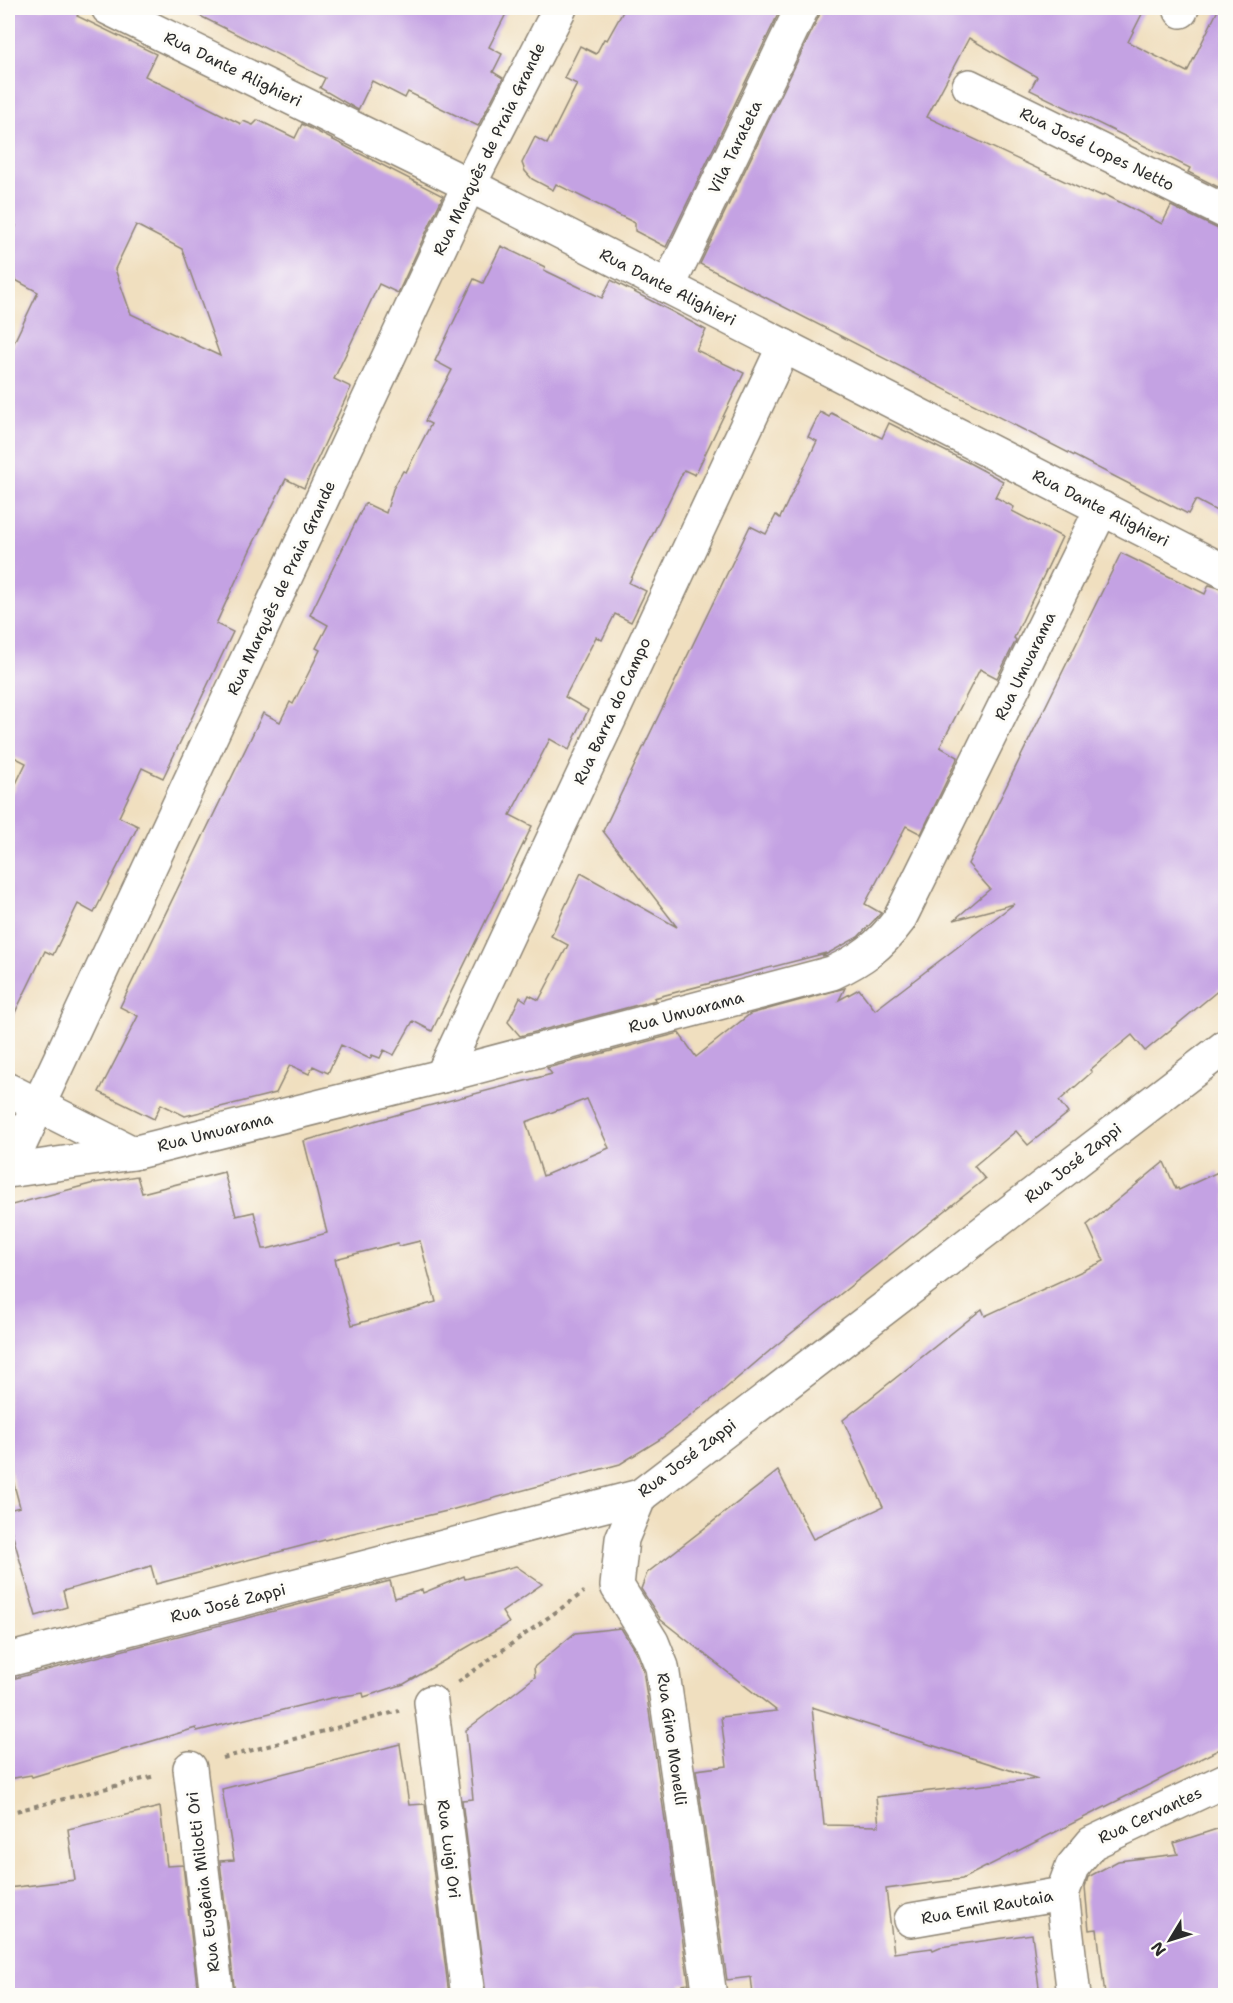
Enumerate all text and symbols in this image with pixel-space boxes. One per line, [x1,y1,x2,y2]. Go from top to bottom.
street label: Rua Dante Alighieri [161,27,305,111]
street label: Rua Marquês de Praia Grande [428,39,550,259]
street label: Vila Tarateta [703,97,767,197]
street label: Rua José Lopes Netto [1016,102,1178,196]
street label: Rua Dante Alighieri [596,243,740,331]
street label: Rua Dante Alighieri [1029,464,1173,552]
street label: Rua Marquês de Praia Grande [222,477,340,699]
street label: Rua Umuarama [990,608,1060,724]
street label: Rua Barra do Campo [569,634,655,788]
street label: Rua Umuarama [626,987,746,1037]
street label: Rua Umuarama [155,1107,275,1157]
street label: Rua José Zappi [1020,1118,1126,1208]
street label: Rua José Zappi [634,1414,740,1502]
street label: Rua José Zappi [168,1579,288,1627]
street label: Rua Gino Monelli [652,1671,692,1807]
street label: Rua Cervantes [1095,1782,1205,1848]
street label: Rua Eugênia Milotti Ori [181,1790,225,1974]
street label: Rua Luigi Ori [433,1798,465,1900]
street label: Rua Emil Rautaia [919,1885,1055,1929]
north arrow [1140,1910,1200,1970]
text: N [1146,1937,1171,1960]

